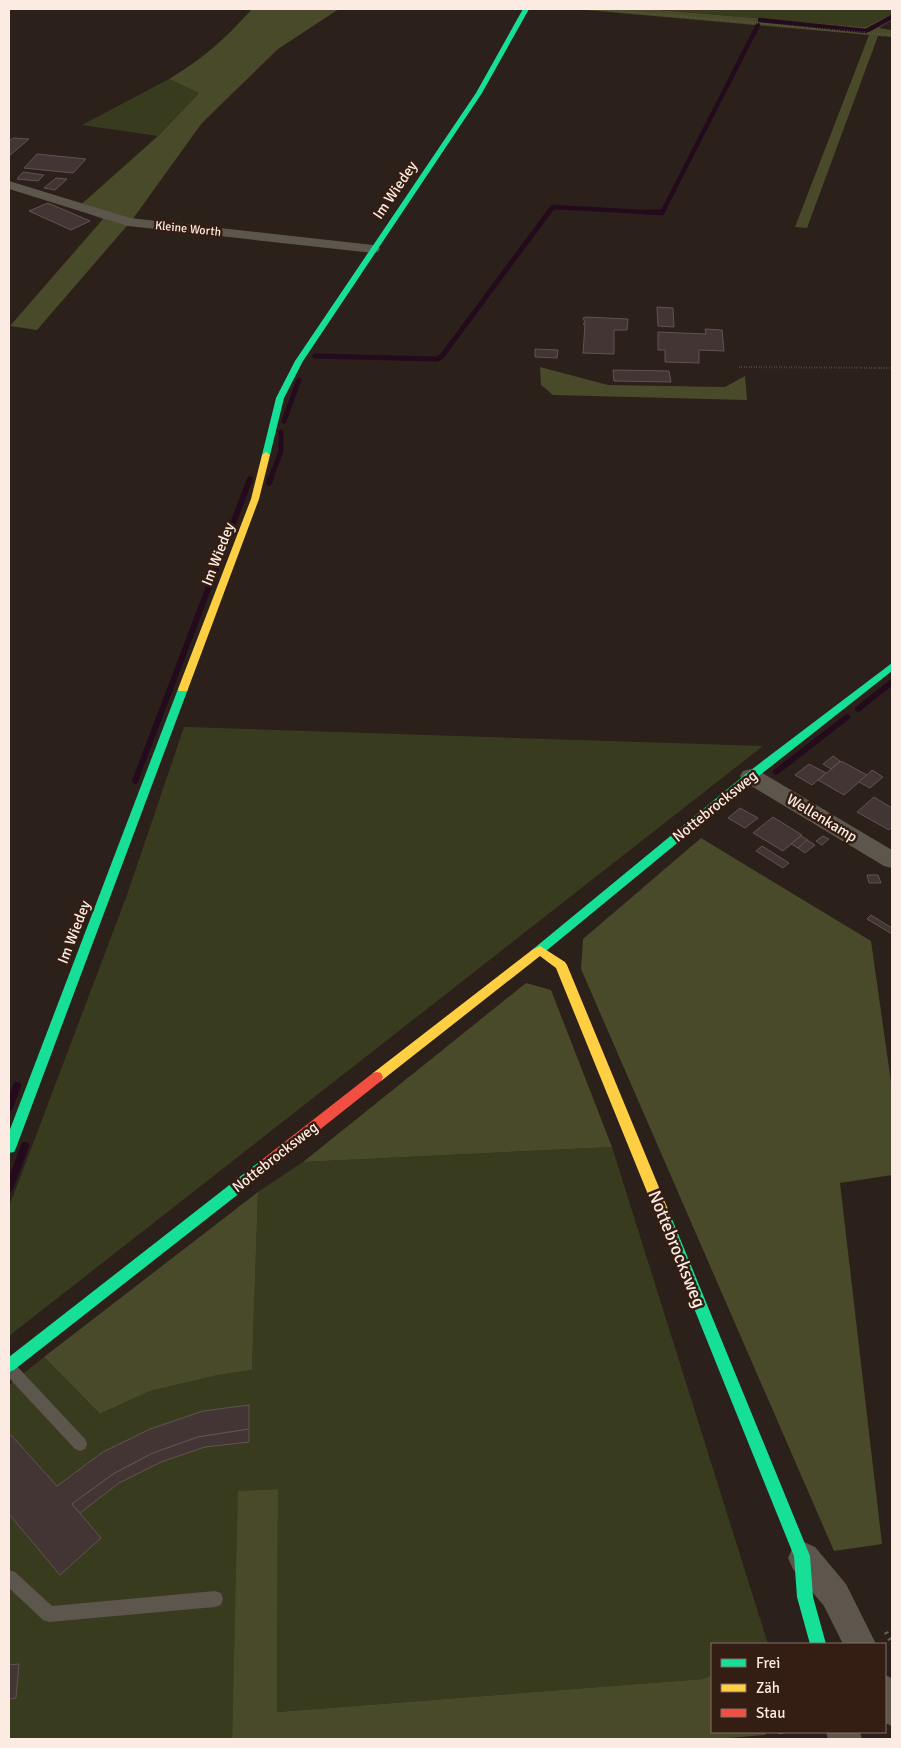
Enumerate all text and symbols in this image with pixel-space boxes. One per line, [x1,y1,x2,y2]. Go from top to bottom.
street label: Im Wiedey [369,157,421,223]
street label: Kleine Worth [154,218,222,240]
street label: Im Wiedey [198,520,238,588]
street label: Nottebrocksweg [669,766,761,846]
street label: Wellenkamp [784,790,860,846]
street label: Im Wiedey [54,898,94,966]
street label: Nottebrocksweg [229,1118,322,1196]
street label: Nottebrocksweg [643,1187,711,1311]
legend [711,1643,886,1733]
text: Frei [756,1654,780,1672]
text: Zäh [756,1679,780,1697]
text: Stau [756,1704,785,1722]

